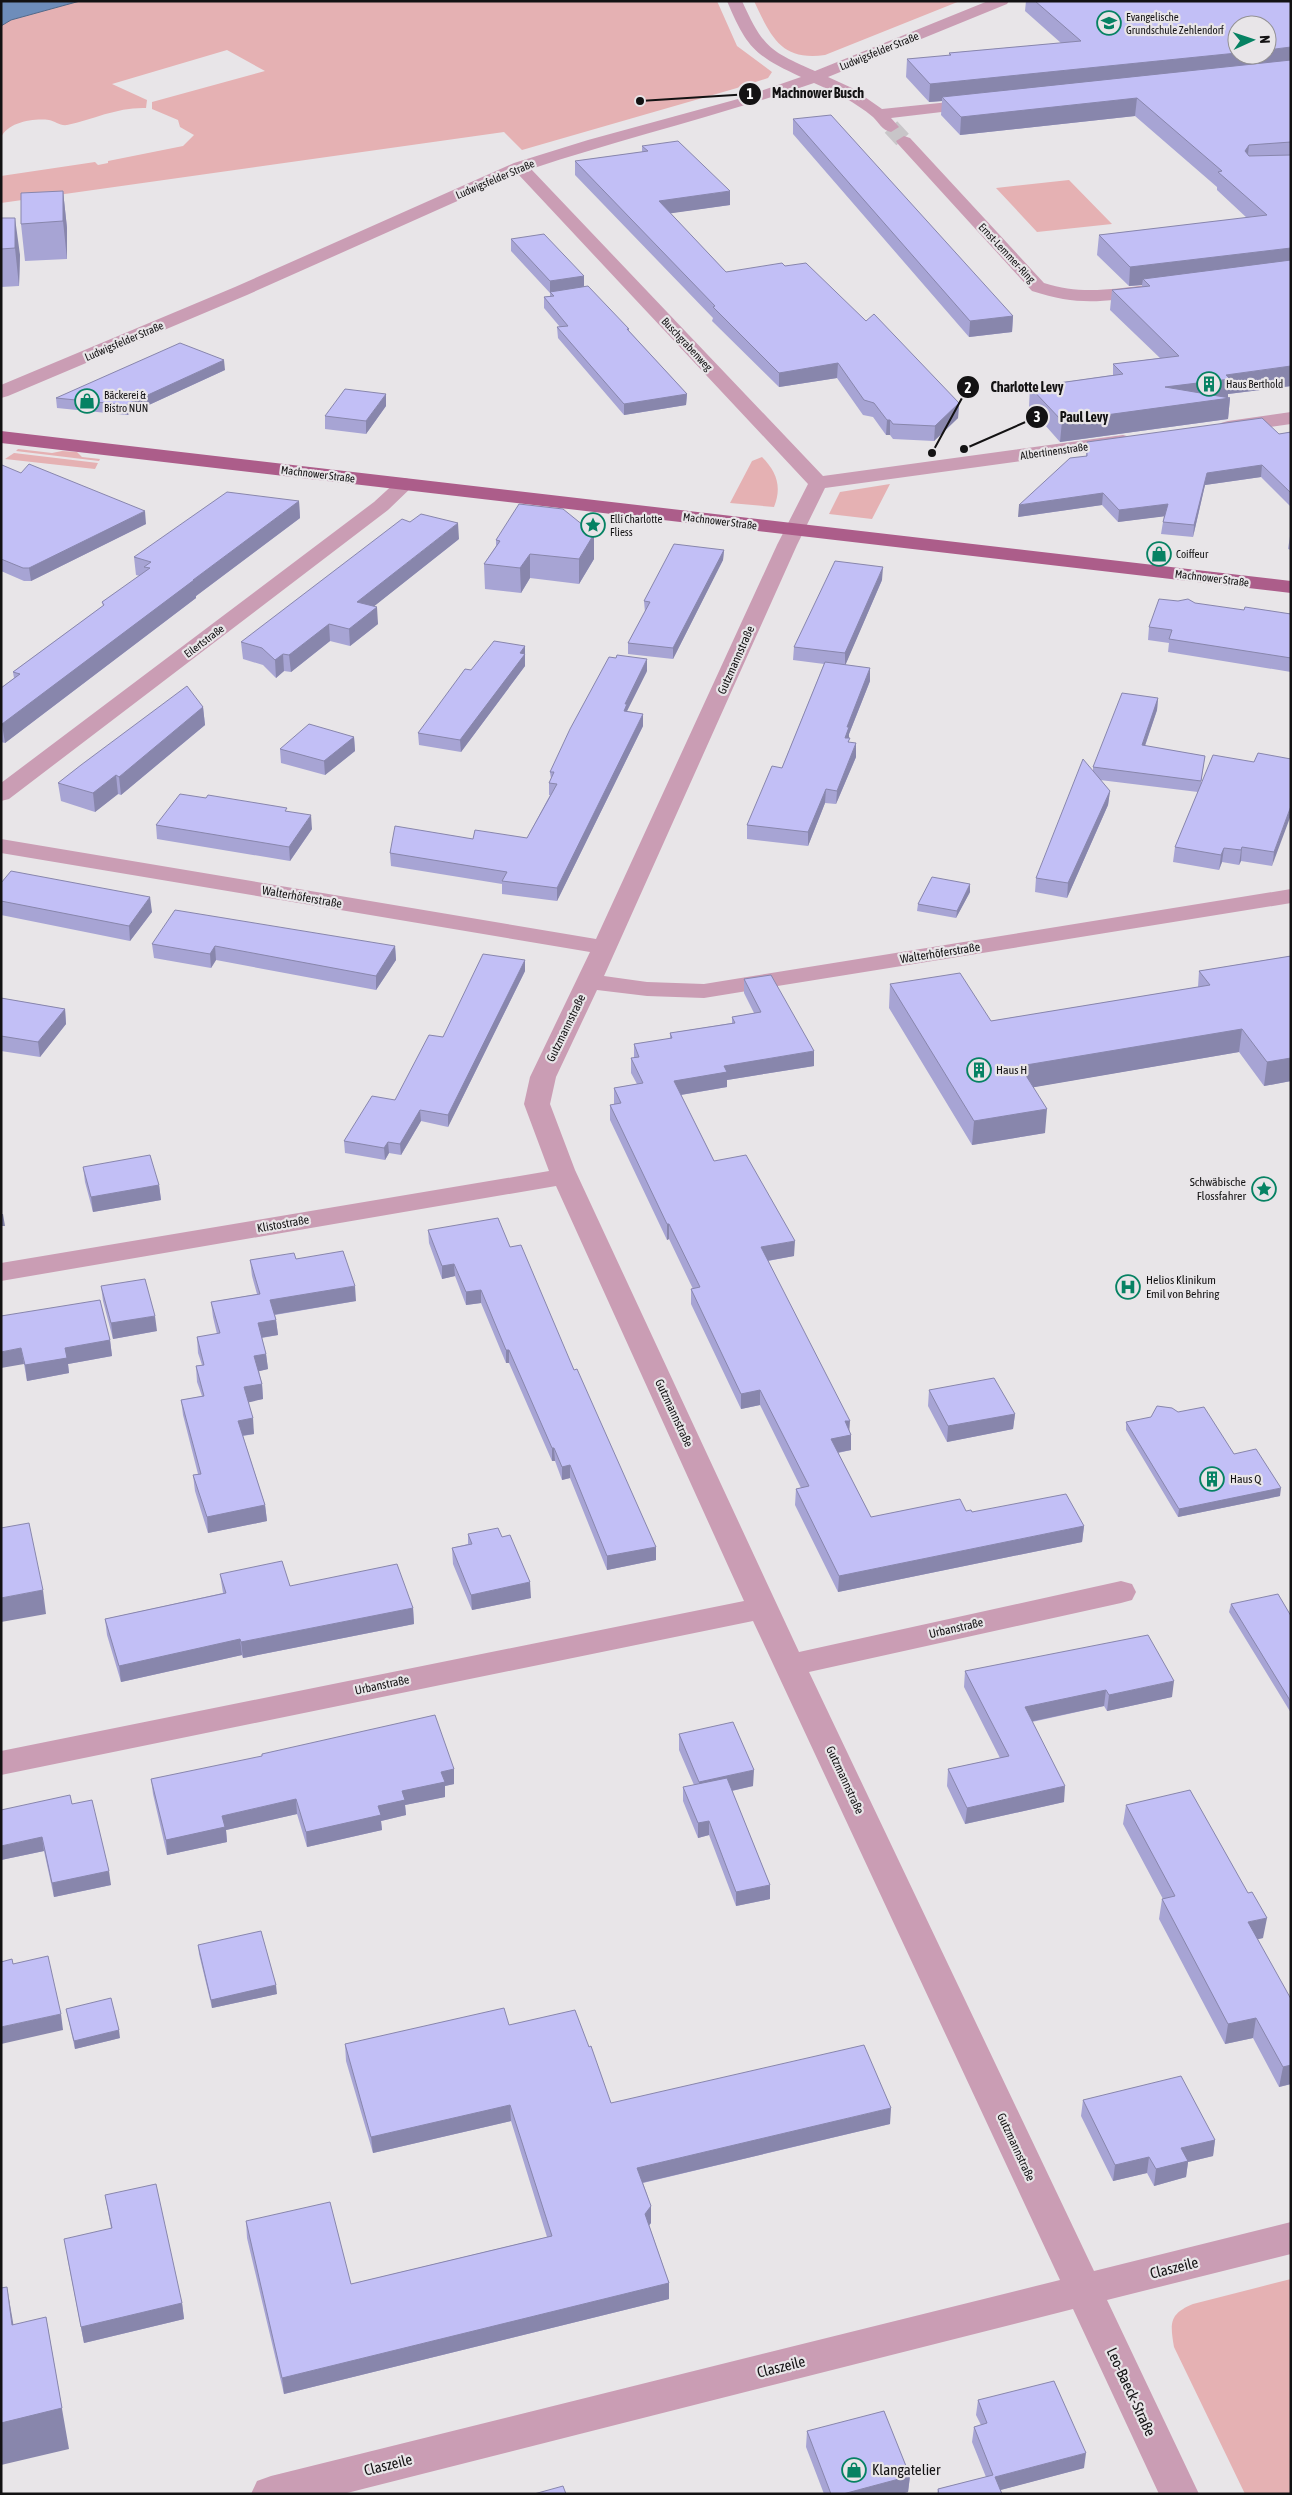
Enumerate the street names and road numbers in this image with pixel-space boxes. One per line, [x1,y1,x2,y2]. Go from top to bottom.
street label: Ludwigsfelder Straße [838,30,920,72]
street label: Ludwigsfelder Straße [454,157,536,201]
street label: Ernst-Lemmer-Ring [976,221,1038,286]
street label: Buschgrabenweg [659,315,715,373]
street label: Ludwigsfelder Straße [83,319,165,363]
street label: Albertinenstraße [1019,440,1089,462]
street label: Machnower Straße [280,463,356,485]
street label: Machnower Straße [682,510,758,532]
street label: Machnower Straße [1174,567,1250,589]
street label: Eilertstraße [182,622,226,660]
street label: Gutzmannstraße [715,624,757,696]
street label: Walterhöferstraße [261,883,343,911]
street label: Walterhöferstraße [899,940,981,966]
street label: Gutzmannstraße [544,992,588,1064]
street label: Klistostraße [256,1213,310,1235]
street label: Gutzmannstraße [652,1377,696,1449]
street label: Urbanstraße [927,1615,985,1641]
street label: Urbanstraße [353,1672,411,1698]
street label: Gutzmannstraße [823,1744,867,1816]
street label: Gutzmannstraße [994,2111,1038,2183]
street label: Claszeile [1148,2253,1200,2282]
street label: Leo-Baeck-Straße [1104,2345,1159,2439]
street label: Claszeile [755,2352,807,2381]
street label: Claszeile [362,2450,414,2479]

